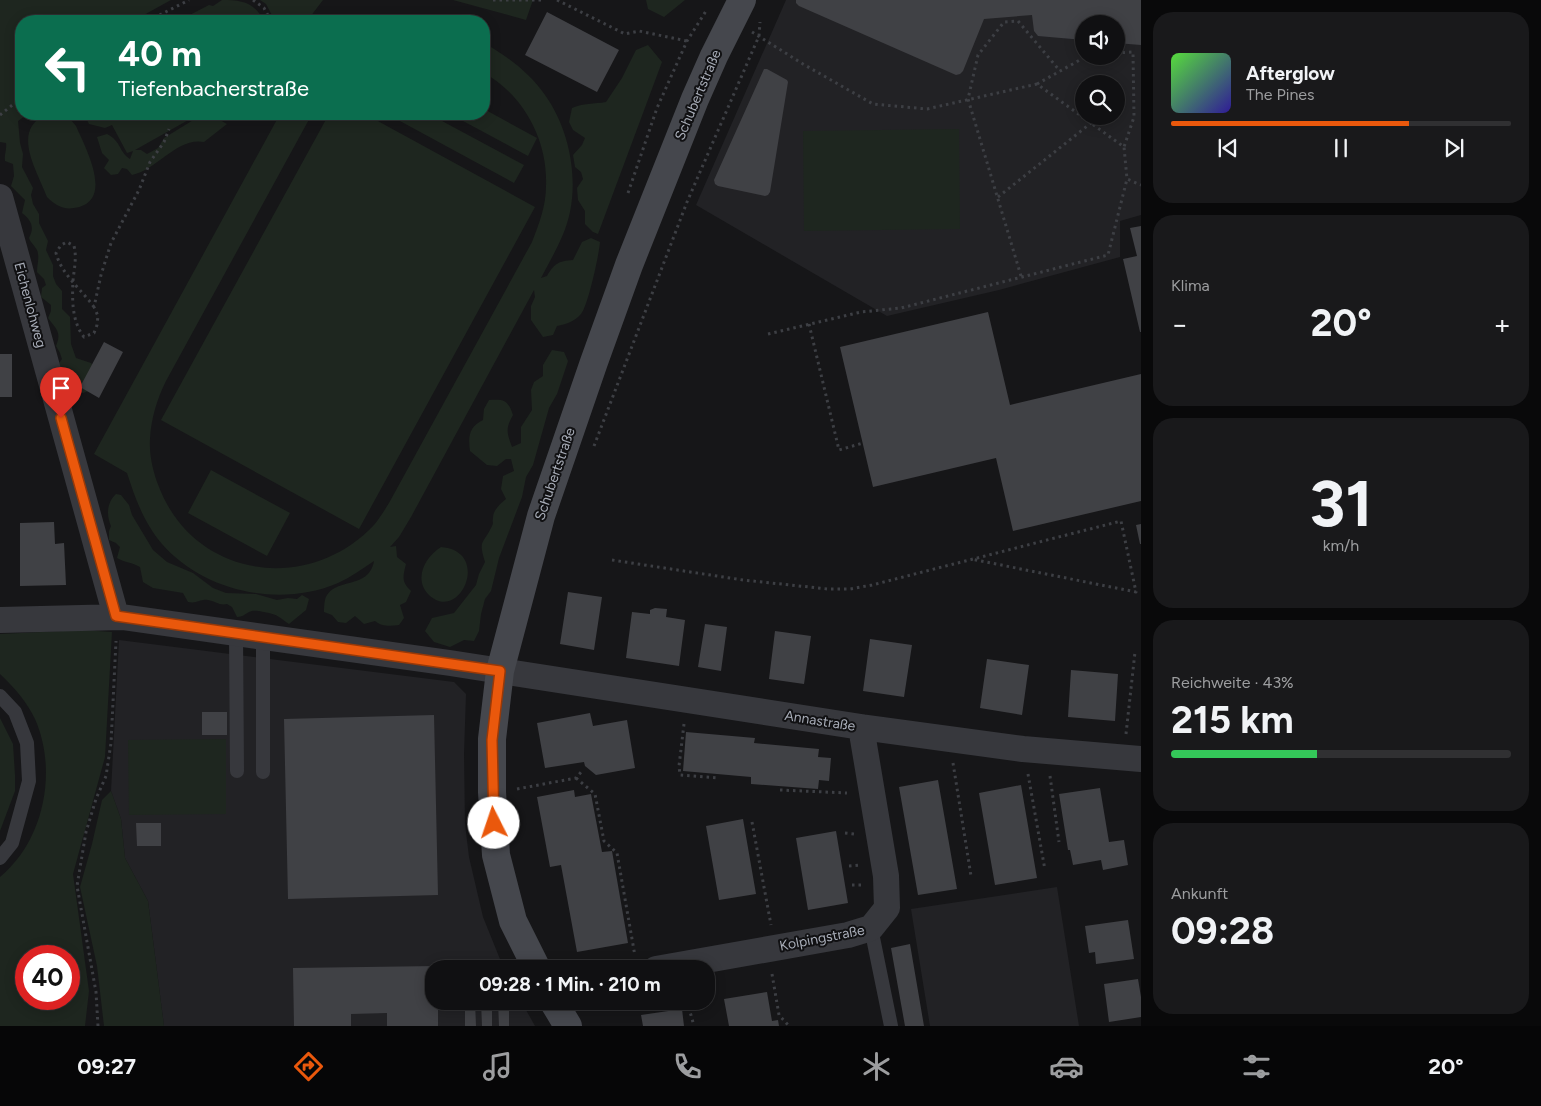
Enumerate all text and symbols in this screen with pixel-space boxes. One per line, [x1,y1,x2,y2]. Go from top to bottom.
map controls [1075,15,1125,125]
button: sound [1075,15,1125,65]
text: 40 m [118,33,202,75]
icon: left [35,35,100,100]
street label: Schubertstraße [671,47,725,143]
text: Afterglow [1246,62,1335,85]
text: Tiefenbacherstraße [118,75,309,102]
button: search [1075,75,1125,125]
text: The Pines [1246,85,1315,104]
icon: previous [1214,134,1242,162]
icon: pause [1327,134,1355,162]
icon: next [1440,134,1468,162]
street label: Eichenlohweg [10,260,50,350]
text: Klima [1171,276,1210,295]
text: 20° [1311,300,1372,346]
text: − [1171,307,1188,341]
text: + [1494,307,1511,341]
pin [40,367,82,418]
icon: arrive [47,374,75,402]
street label: Schubertstraße [531,425,579,523]
text: 31 [1309,464,1373,542]
text: km/h [1323,536,1359,555]
text: Reichweite · 43% [1171,673,1294,692]
text: 215 km [1171,697,1294,743]
street label: Annastraße [783,707,857,735]
position arrow [467,796,519,848]
text: Ankunft [1171,884,1228,903]
text: 09:28 [1171,908,1274,954]
street label: Kolpingstraße [778,921,866,955]
speed limit sign: 40 [15,945,80,1010]
text: 09:28 · 1 Min. · 210 m [479,973,661,996]
icon: directions [291,1049,326,1084]
icon: music [480,1049,515,1084]
icon: phone [670,1049,705,1084]
icon: climate [859,1049,894,1084]
icon: car [1049,1049,1084,1084]
icon: filters [1239,1049,1274,1084]
text: 09:27 [77,1053,136,1080]
text: 20° [1428,1053,1464,1080]

